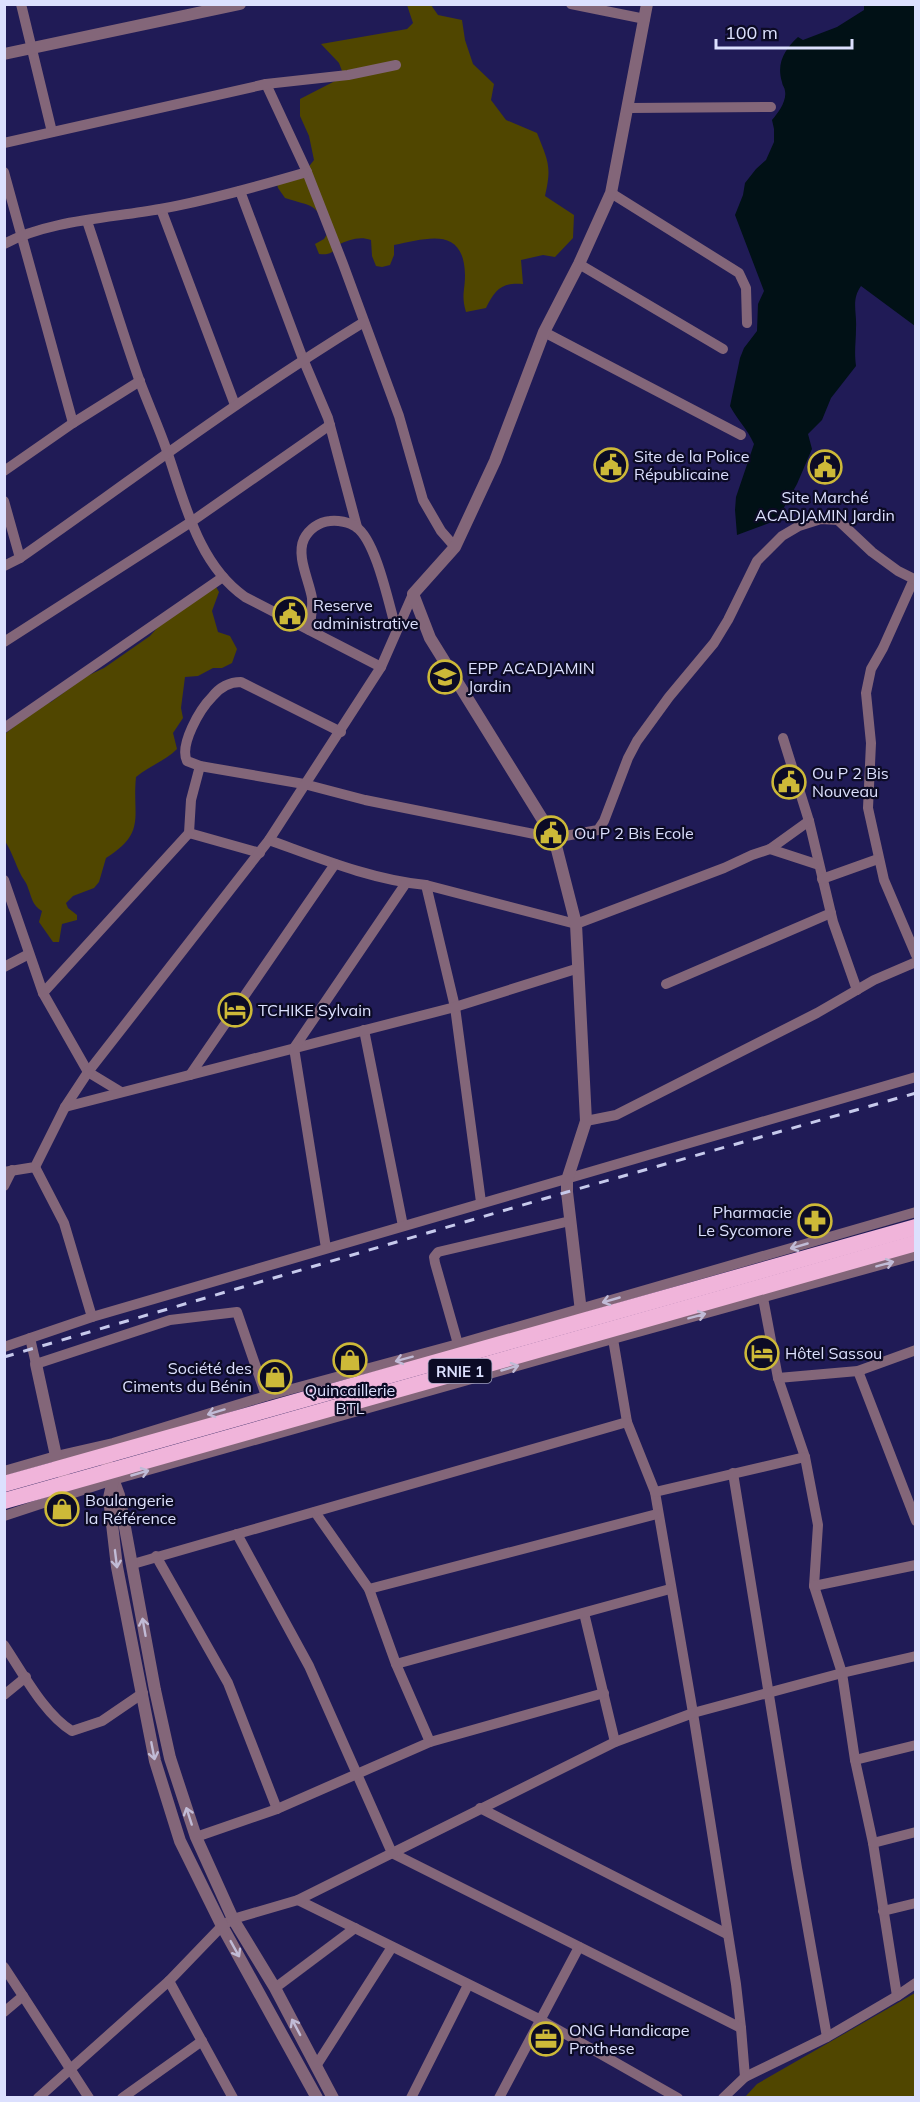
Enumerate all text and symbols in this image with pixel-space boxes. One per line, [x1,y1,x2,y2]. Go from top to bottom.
scale bar [716,12,852,50]
text: 100 m [725,21,778,44]
place label: Site de la Police Républicaine [634,446,750,484]
public building icon: Site de la Police Républicaine [593,447,629,483]
public building icon: Site Marché ACADJAMIN Jardin [807,449,843,485]
place label: Site Marché ACADJAMIN Jardin [755,487,895,525]
place label: Reserve administrative [313,595,419,633]
public building icon: Reserve administrative [272,596,308,632]
place label: EPP ACADJAMIN Jardin [468,658,595,696]
school or university icon: EPP ACADJAMIN Jardin [427,659,463,695]
place label: Ou P 2 Bis Nouveau [812,763,889,801]
public building icon: Ou P 2 Bis Nouveau [771,764,807,800]
public building icon: Ou P 2 Bis Ecole [533,815,569,851]
place label: Ou P 2 Bis Ecole [574,823,694,843]
hotel icon: TCHIKE Sylvain [217,992,253,1028]
place label: TCHIKE Sylvain [258,1000,371,1020]
place label: Pharmacie Le Sycomore [698,1202,792,1240]
pharmacy icon: Pharmacie Le Sycomore [797,1203,833,1239]
one-way arrow [790,1241,809,1252]
one-way arrow [875,1258,894,1269]
one-way arrow [602,1295,621,1306]
one-way arrow [688,1309,707,1321]
hotel icon: Hôtel Sassou [744,1335,780,1371]
shop icon: Quincaillerie BTL [332,1342,368,1378]
place label: Hôtel Sassou [785,1343,882,1363]
one-way arrow [394,1354,413,1365]
place label: Société des Ciments du Bénin [122,1358,252,1396]
shop icon: Société des Ciments du Bénin [257,1359,293,1395]
road number: RNIE 1 [428,1359,492,1383]
one-way arrow [500,1362,519,1373]
place label: Quincaillerie BTL [305,1380,395,1418]
one-way arrow [207,1407,226,1418]
one-way arrow [130,1466,149,1478]
place label: Boulangerie la Référence [85,1490,176,1528]
shop icon: Boulangerie la Référence [44,1491,80,1527]
one-way arrow [111,1549,122,1568]
one-way arrow [138,1617,149,1637]
one-way arrow [148,1740,159,1760]
one-way arrow [183,1807,194,1826]
one-way arrow [230,1940,241,1958]
one-way arrow [290,2019,302,2036]
place label: ONG Handicape Prothese [569,2020,690,2058]
office icon: ONG Handicape Prothese [528,2021,564,2057]

